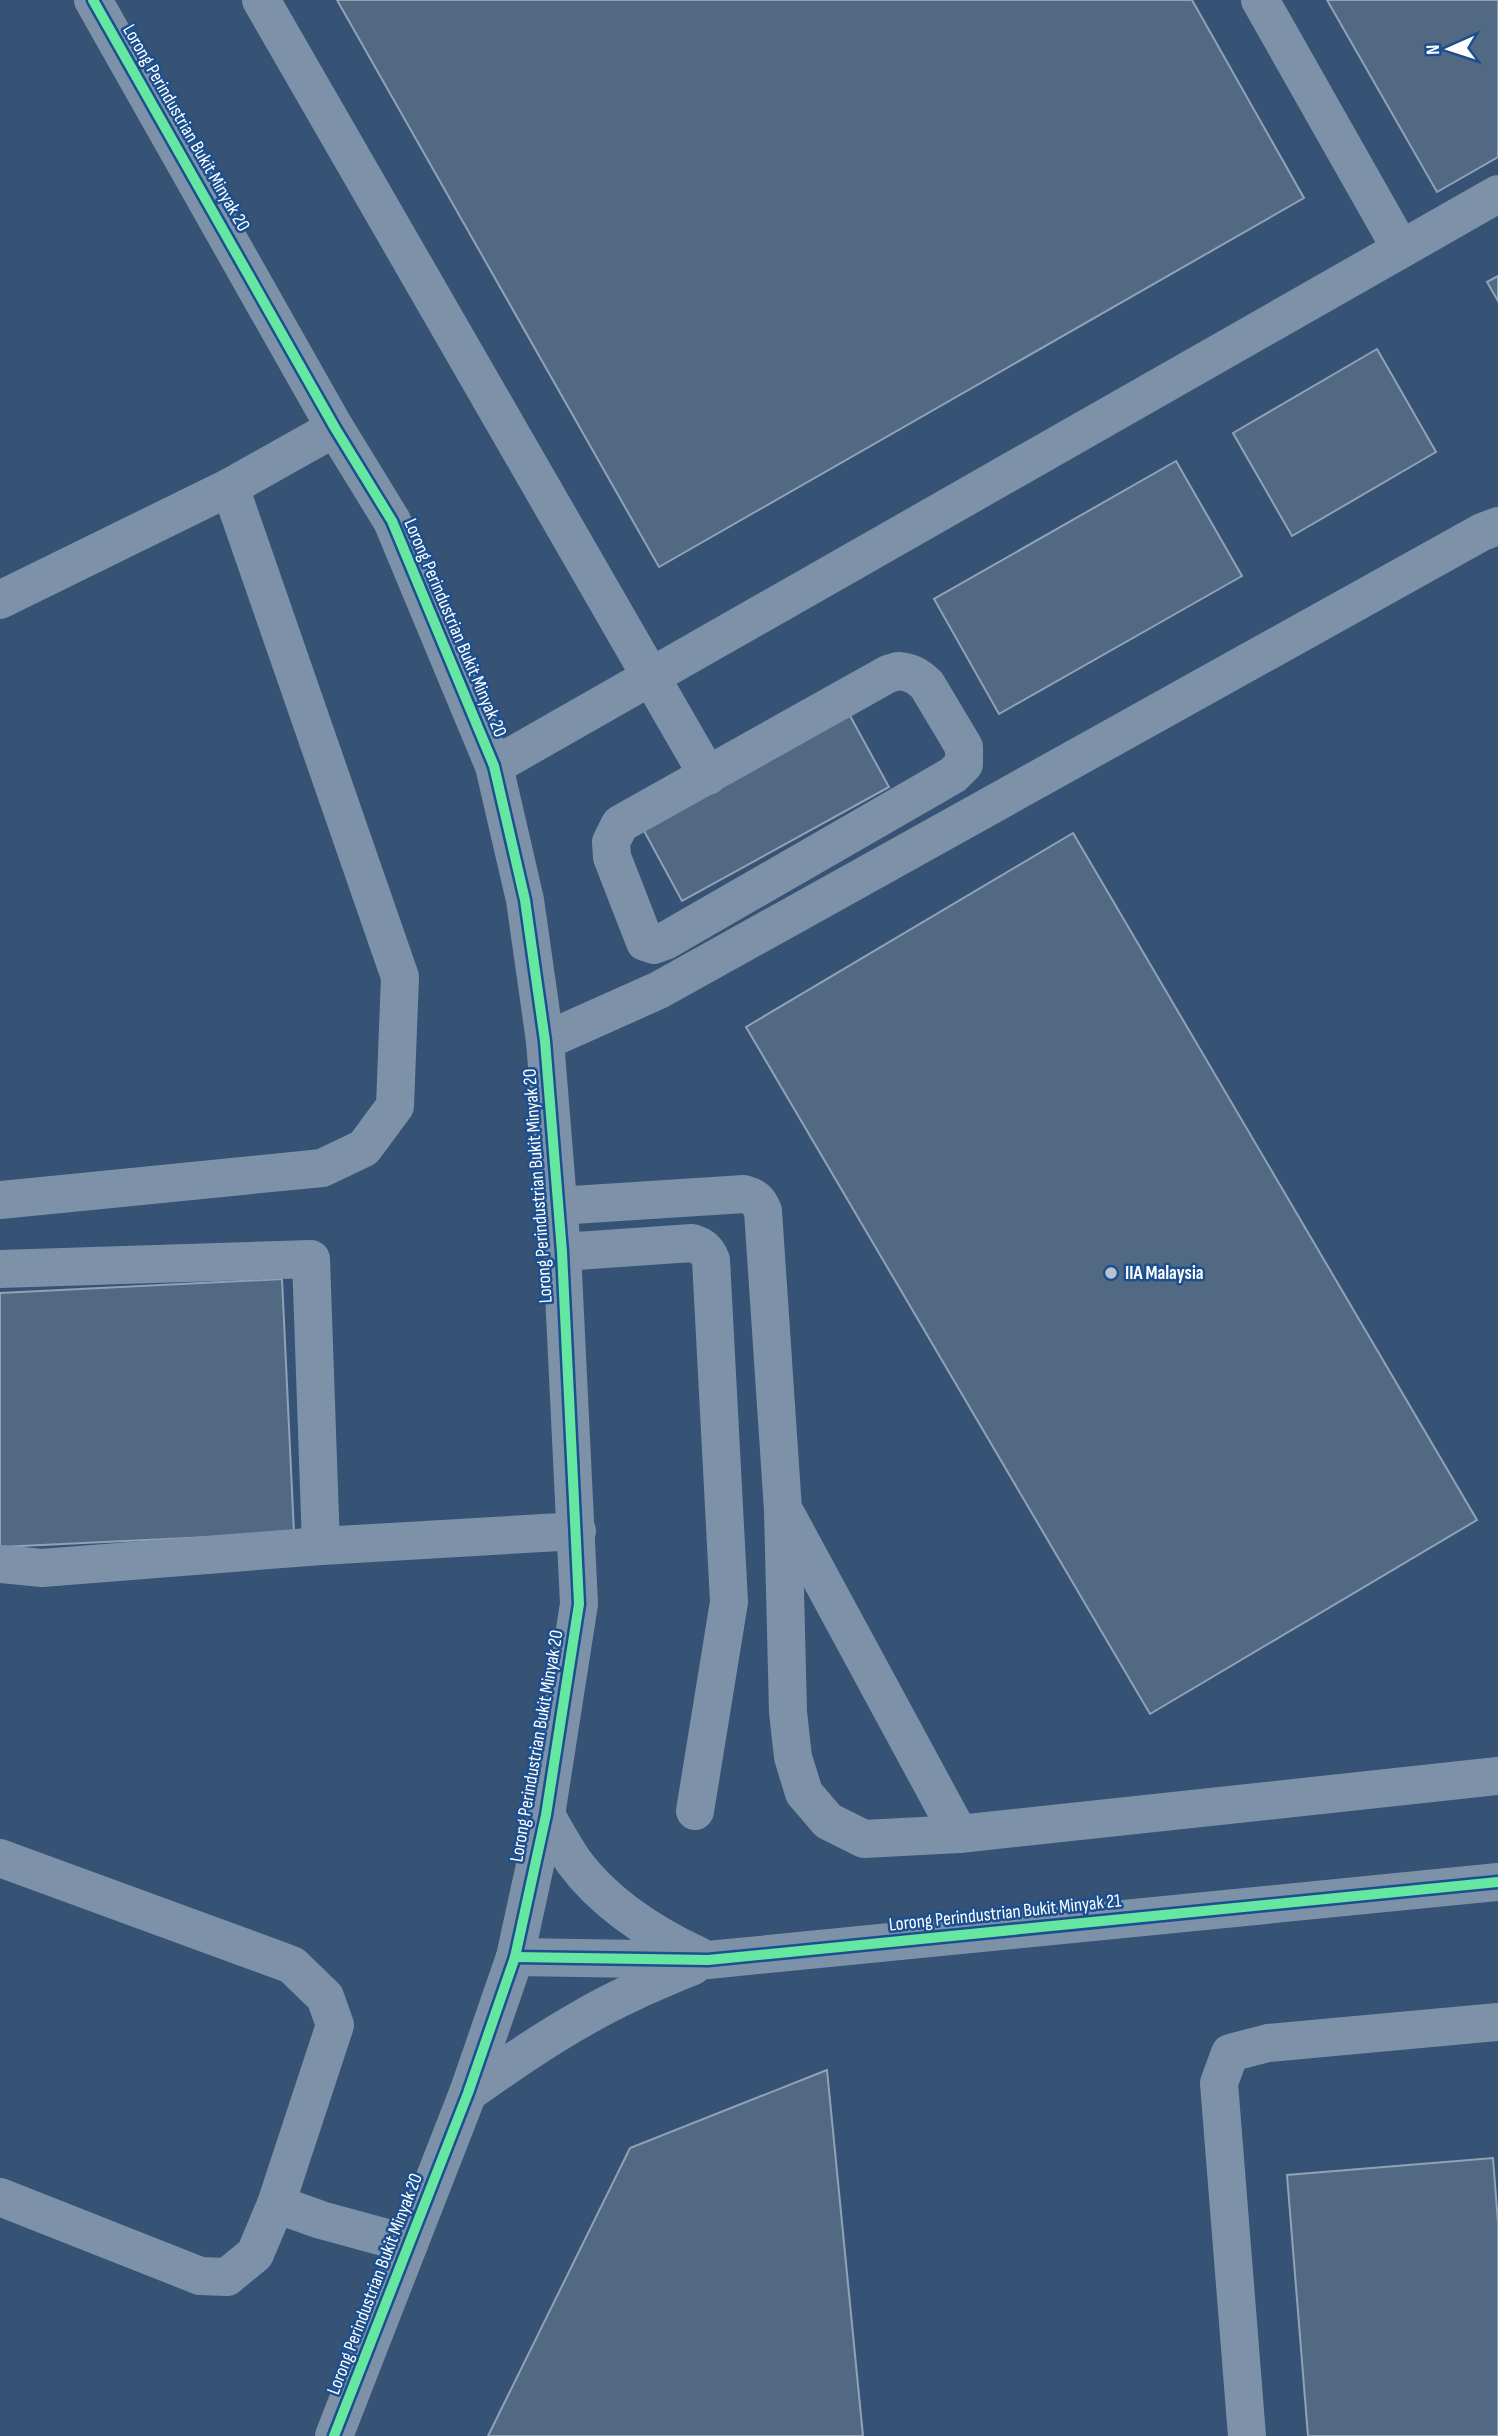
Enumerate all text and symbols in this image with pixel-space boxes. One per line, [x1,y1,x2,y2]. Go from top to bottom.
north arrow [1414,14,1484,84]
street label: Lorong Perindustrian Bukit Minyak 20 [117,20,255,236]
text: N [1422,44,1445,55]
street label: Lorong Perindustrian Bukit Minyak 20 [398,515,512,741]
street label: Lorong Perindustrian Bukit Minyak 20 [518,1068,558,1304]
place label: IIA Malaysia [1125,1262,1204,1285]
marker: IIA Malaysia [1103,1265,1119,1281]
street label: Lorong Perindustrian Bukit Minyak 20 [505,1628,569,1864]
street label: Lorong Perindustrian Bukit Minyak 21 [888,1889,1123,1937]
street label: Lorong Perindustrian Bukit Minyak 20 [322,2170,428,2398]

